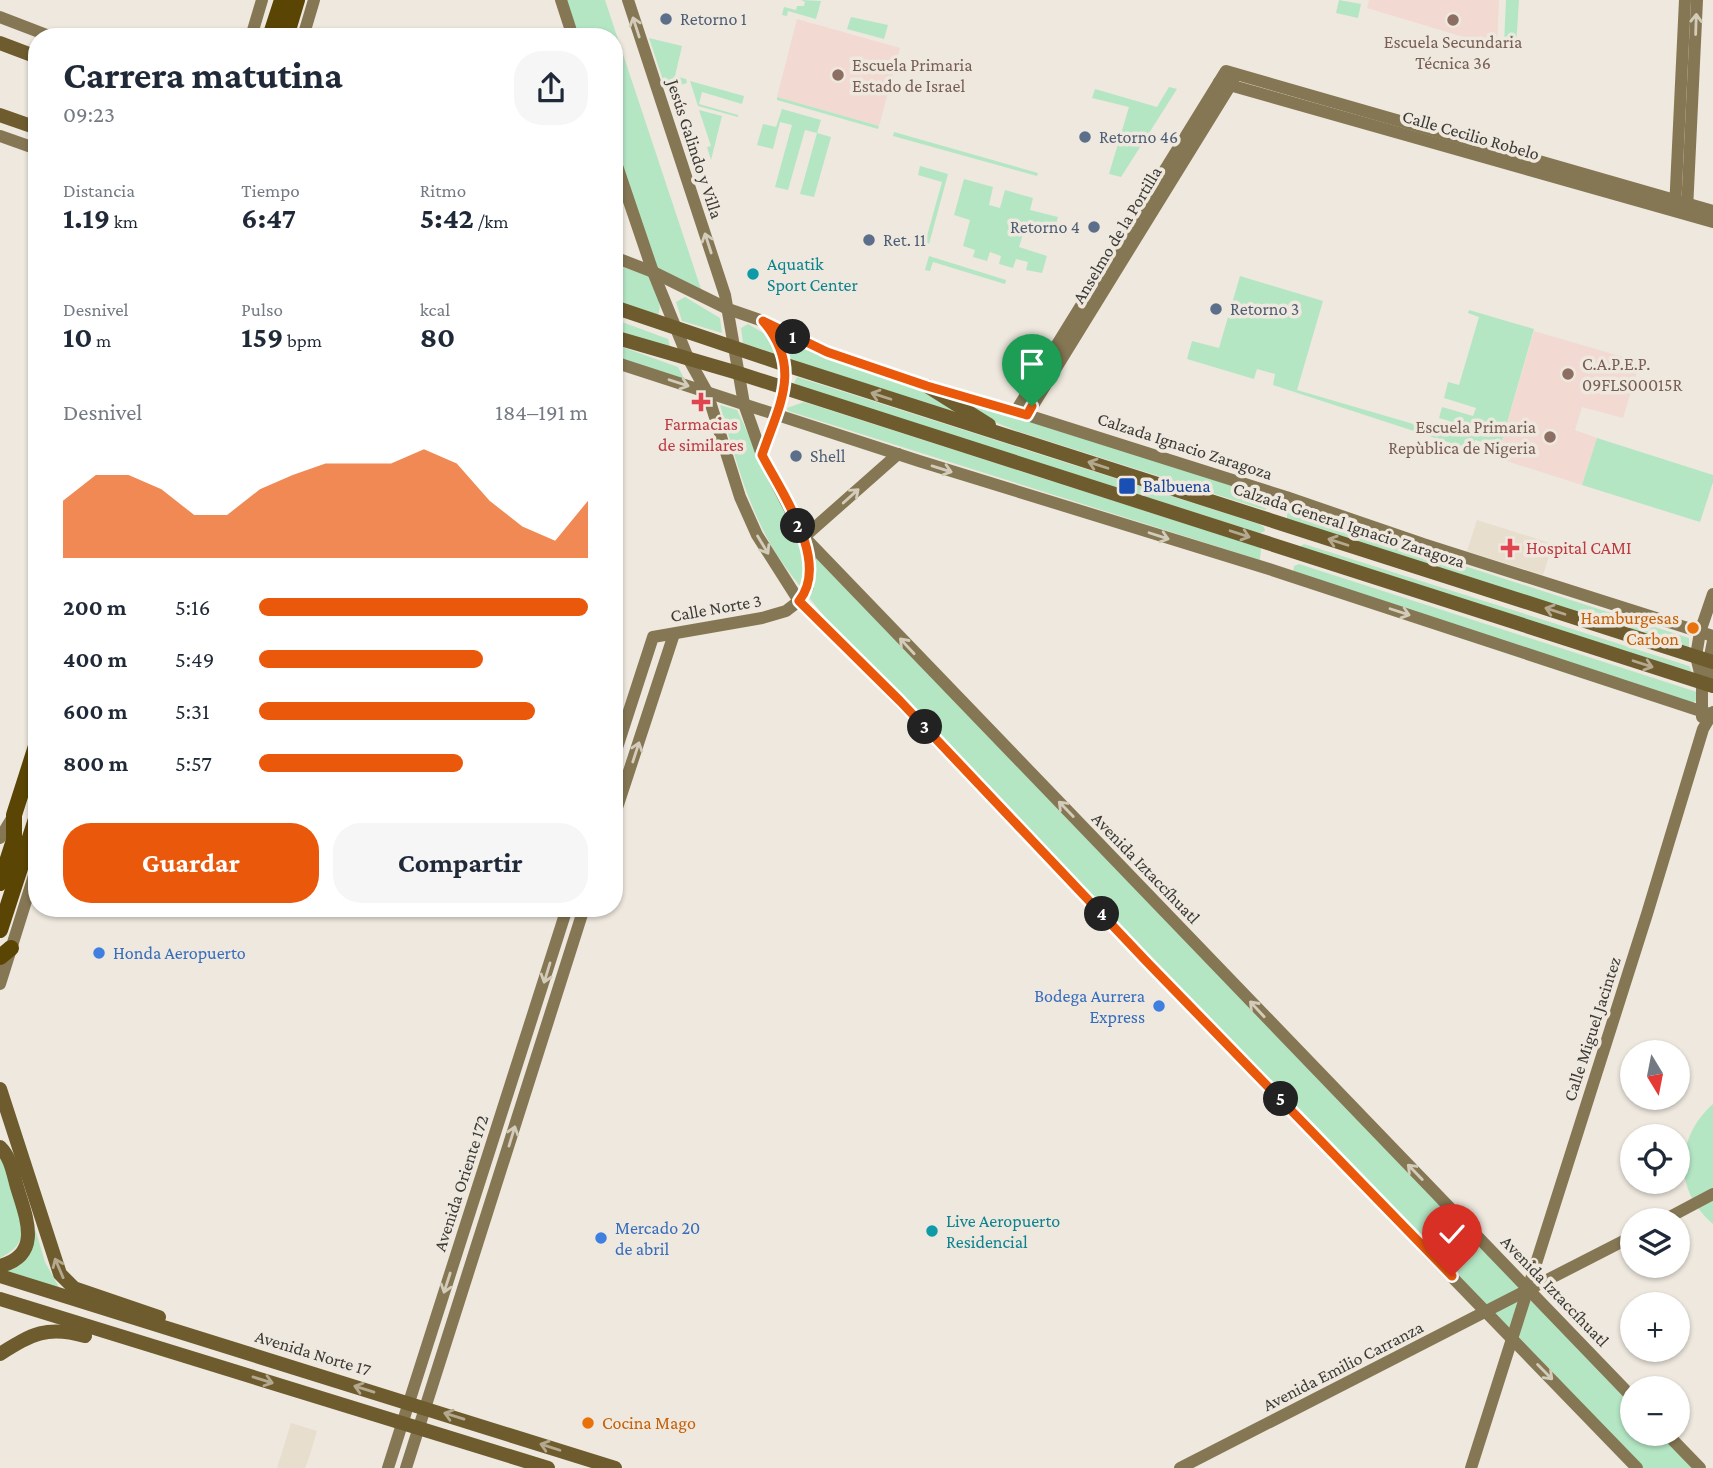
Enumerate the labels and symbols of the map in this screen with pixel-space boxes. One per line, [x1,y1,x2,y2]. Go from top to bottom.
place label: Retorno 1 [680,9,747,29]
marker: Retorno 1 [658,11,674,27]
marker: Escuela Secundaria Técnica 36 [1445,12,1461,28]
one-way arrow [1689,12,1703,35]
one-way arrow [629,17,642,39]
place label: Escuela Secundaria Técnica 36 [1384,32,1522,73]
place label: Escuela Primaria Estado de Israel [852,55,973,96]
marker: Escuela Primaria Estado de Israel [830,67,846,83]
street label: Jesús Galindo y Villa [662,75,727,221]
street label: Calle Cecilio Robelo [1400,106,1542,164]
place label: Retorno 46 [1099,127,1178,147]
marker: Retorno 46 [1077,129,1093,145]
street label: Anselmo de la Portilla [1068,163,1166,307]
place label: Retorno 4 [1010,217,1080,237]
marker: Retorno 4 [1086,219,1102,235]
place label: Ret. 11 [883,230,926,250]
marker: Ret. 11 [861,232,877,248]
one-way arrow [701,233,713,255]
place label: Aquatik Sport Center [767,254,858,295]
marker: Aquatik Sport Center [745,266,761,282]
place label: Retorno 3 [1230,299,1299,319]
marker: Retorno 3 [1208,301,1224,317]
pin: 1 [776,320,810,354]
pin [1002,334,1062,406]
place label: C.A.P.E.P. 09FLS00015R [1582,354,1684,395]
marker: C.A.P.E.P. 09FLS00015R [1560,366,1576,382]
one-way arrow [668,378,690,391]
one-way arrow [871,389,893,401]
marker: Farmacias de similares [693,394,709,410]
street label: Calzada Ignacio Zaragoza [1095,408,1275,484]
place label: Farmacias de similares [658,414,744,455]
place label: Escuela Primaria Repùblica de Nigeria [1388,417,1536,458]
marker: Escuela Primaria Repùblica de Nigeria [1542,429,1558,445]
place label: Shell [810,446,846,466]
marker: Shell [788,448,804,464]
one-way arrow [1087,458,1109,471]
one-way arrow [931,463,953,476]
marker: Balbuena [1117,476,1137,496]
place label: Balbuena [1143,476,1211,496]
street label: Calzada General Ignacio Zaragoza [1231,478,1467,572]
one-way arrow [842,487,859,504]
pin: 2 [780,508,816,544]
one-way arrow [1229,528,1251,541]
one-way arrow [1148,531,1170,544]
one-way arrow [756,534,770,554]
one-way arrow [1327,534,1349,547]
marker: Hospital CAMI [1500,538,1520,558]
place label: Hospital CAMI [1526,538,1631,558]
street label: Calle Norte 3 [669,590,763,626]
one-way arrow [1544,604,1566,616]
one-way arrow [1388,607,1410,619]
place label: Hamburgesas Carbon [1581,608,1679,649]
marker: Hamburgesas Carbon [1685,620,1701,636]
one-way arrow [899,638,916,655]
one-way arrow [1632,658,1654,671]
pin: 3 [908,710,942,744]
one-way arrow [630,741,643,763]
one-way arrow [1057,801,1074,818]
street label: Avenida Iztaccíhuatl [1088,808,1204,928]
pin: 4 [1084,897,1120,932]
place label: Honda Aeropuerto [113,943,246,963]
marker: Honda Aeropuerto [91,945,107,961]
street label: Calle Miguel Jacintez [1559,954,1625,1104]
one-way arrow [540,962,552,984]
place label: Bodega Aurrera Express [1034,986,1145,1027]
marker: Bodega Aurrera Express [1151,998,1167,1014]
one-way arrow [1249,1000,1266,1017]
north arrow [1620,1040,1690,1110]
pin: 5 [1264,1082,1298,1116]
street label: Avenida Oriente 172 [430,1112,492,1254]
one-way arrow [507,1125,519,1147]
one-way arrow [1407,1164,1424,1181]
pin [1422,1204,1482,1276]
place label: Live Aeropuerto Residencial [946,1211,1060,1252]
place label: Mercado 20 de abril [615,1218,700,1259]
marker: Live Aeropuerto Residencial [924,1223,940,1239]
marker: Mercado 20 de abril [593,1230,609,1246]
street label: Avenida Iztaccíhuatl [1497,1231,1613,1351]
one-way arrow [51,1258,64,1279]
one-way arrow [440,1272,452,1294]
street label: Avenida Emilio Carranza [1259,1317,1427,1415]
street label: Avenida Norte 17 [253,1326,373,1380]
one-way arrow [1536,1363,1553,1380]
one-way arrow [252,1375,274,1388]
one-way arrow [353,1381,375,1394]
one-way arrow [443,1409,465,1421]
place label: Cocina Mago [602,1413,696,1433]
marker: Cocina Mago [580,1415,596,1431]
one-way arrow [539,1440,561,1453]

